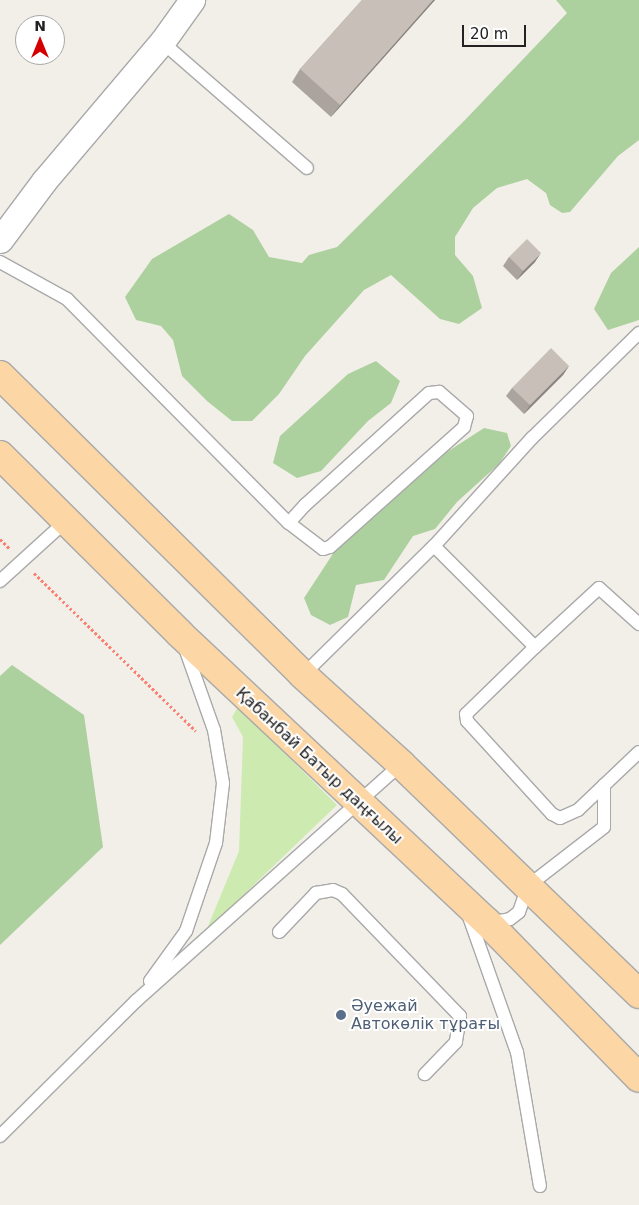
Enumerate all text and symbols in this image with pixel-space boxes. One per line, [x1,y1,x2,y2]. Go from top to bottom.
north arrow [15,15,65,65]
scale bar [464,15,528,47]
text: N [34,18,46,34]
text: 20 m [470,25,508,43]
street label: Қабанбай Батыр даңғылы [232,684,406,848]
place label: Әуежай Автокөлік тұрағы [351,996,500,1034]
marker: Әуежай Автокөлік тұрағы [335,1009,347,1021]

